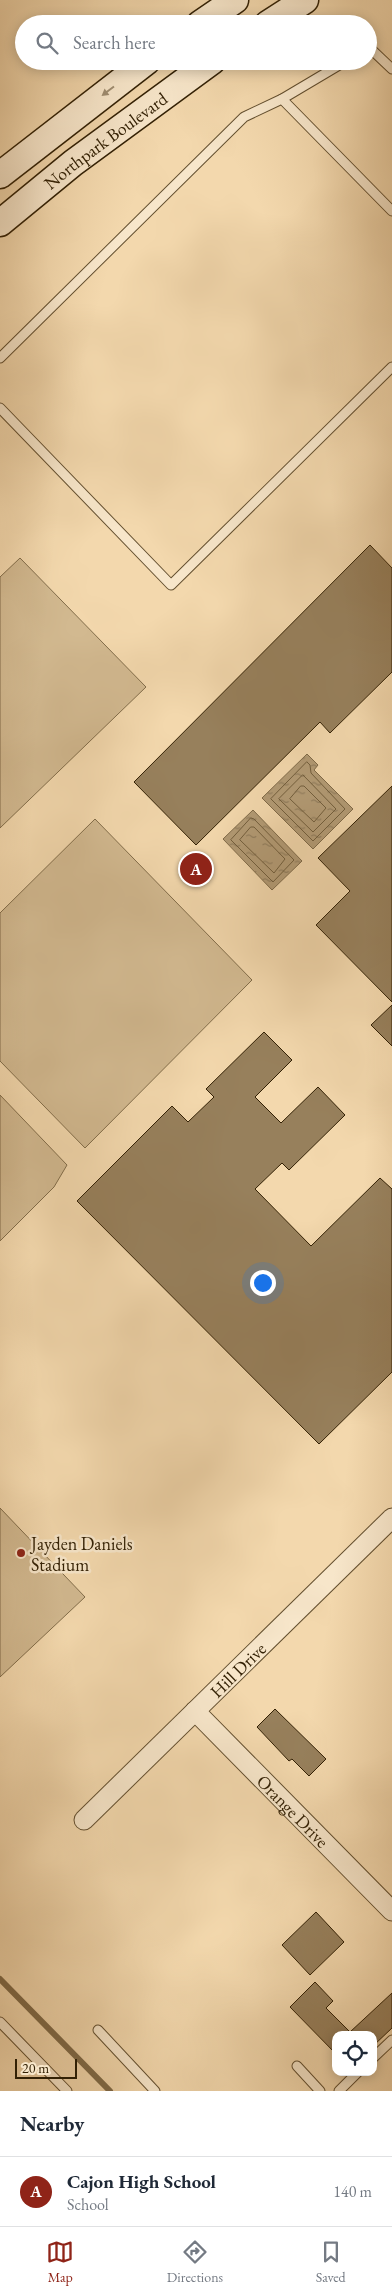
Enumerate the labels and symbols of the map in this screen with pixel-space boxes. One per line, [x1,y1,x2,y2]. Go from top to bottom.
one-way arrow [102,85,115,96]
street label: Northpark Boulevard [39,86,172,194]
pin: A [180,850,212,888]
your location [250,1270,276,1296]
place label: Jayden Daniels Stadium [29,1532,133,1576]
marker: Jayden Daniels Stadium [15,1547,27,1559]
street label: Hill Drive [205,1637,270,1702]
street label: Orange Drive [252,1769,334,1852]
scale bar [15,2056,78,2079]

